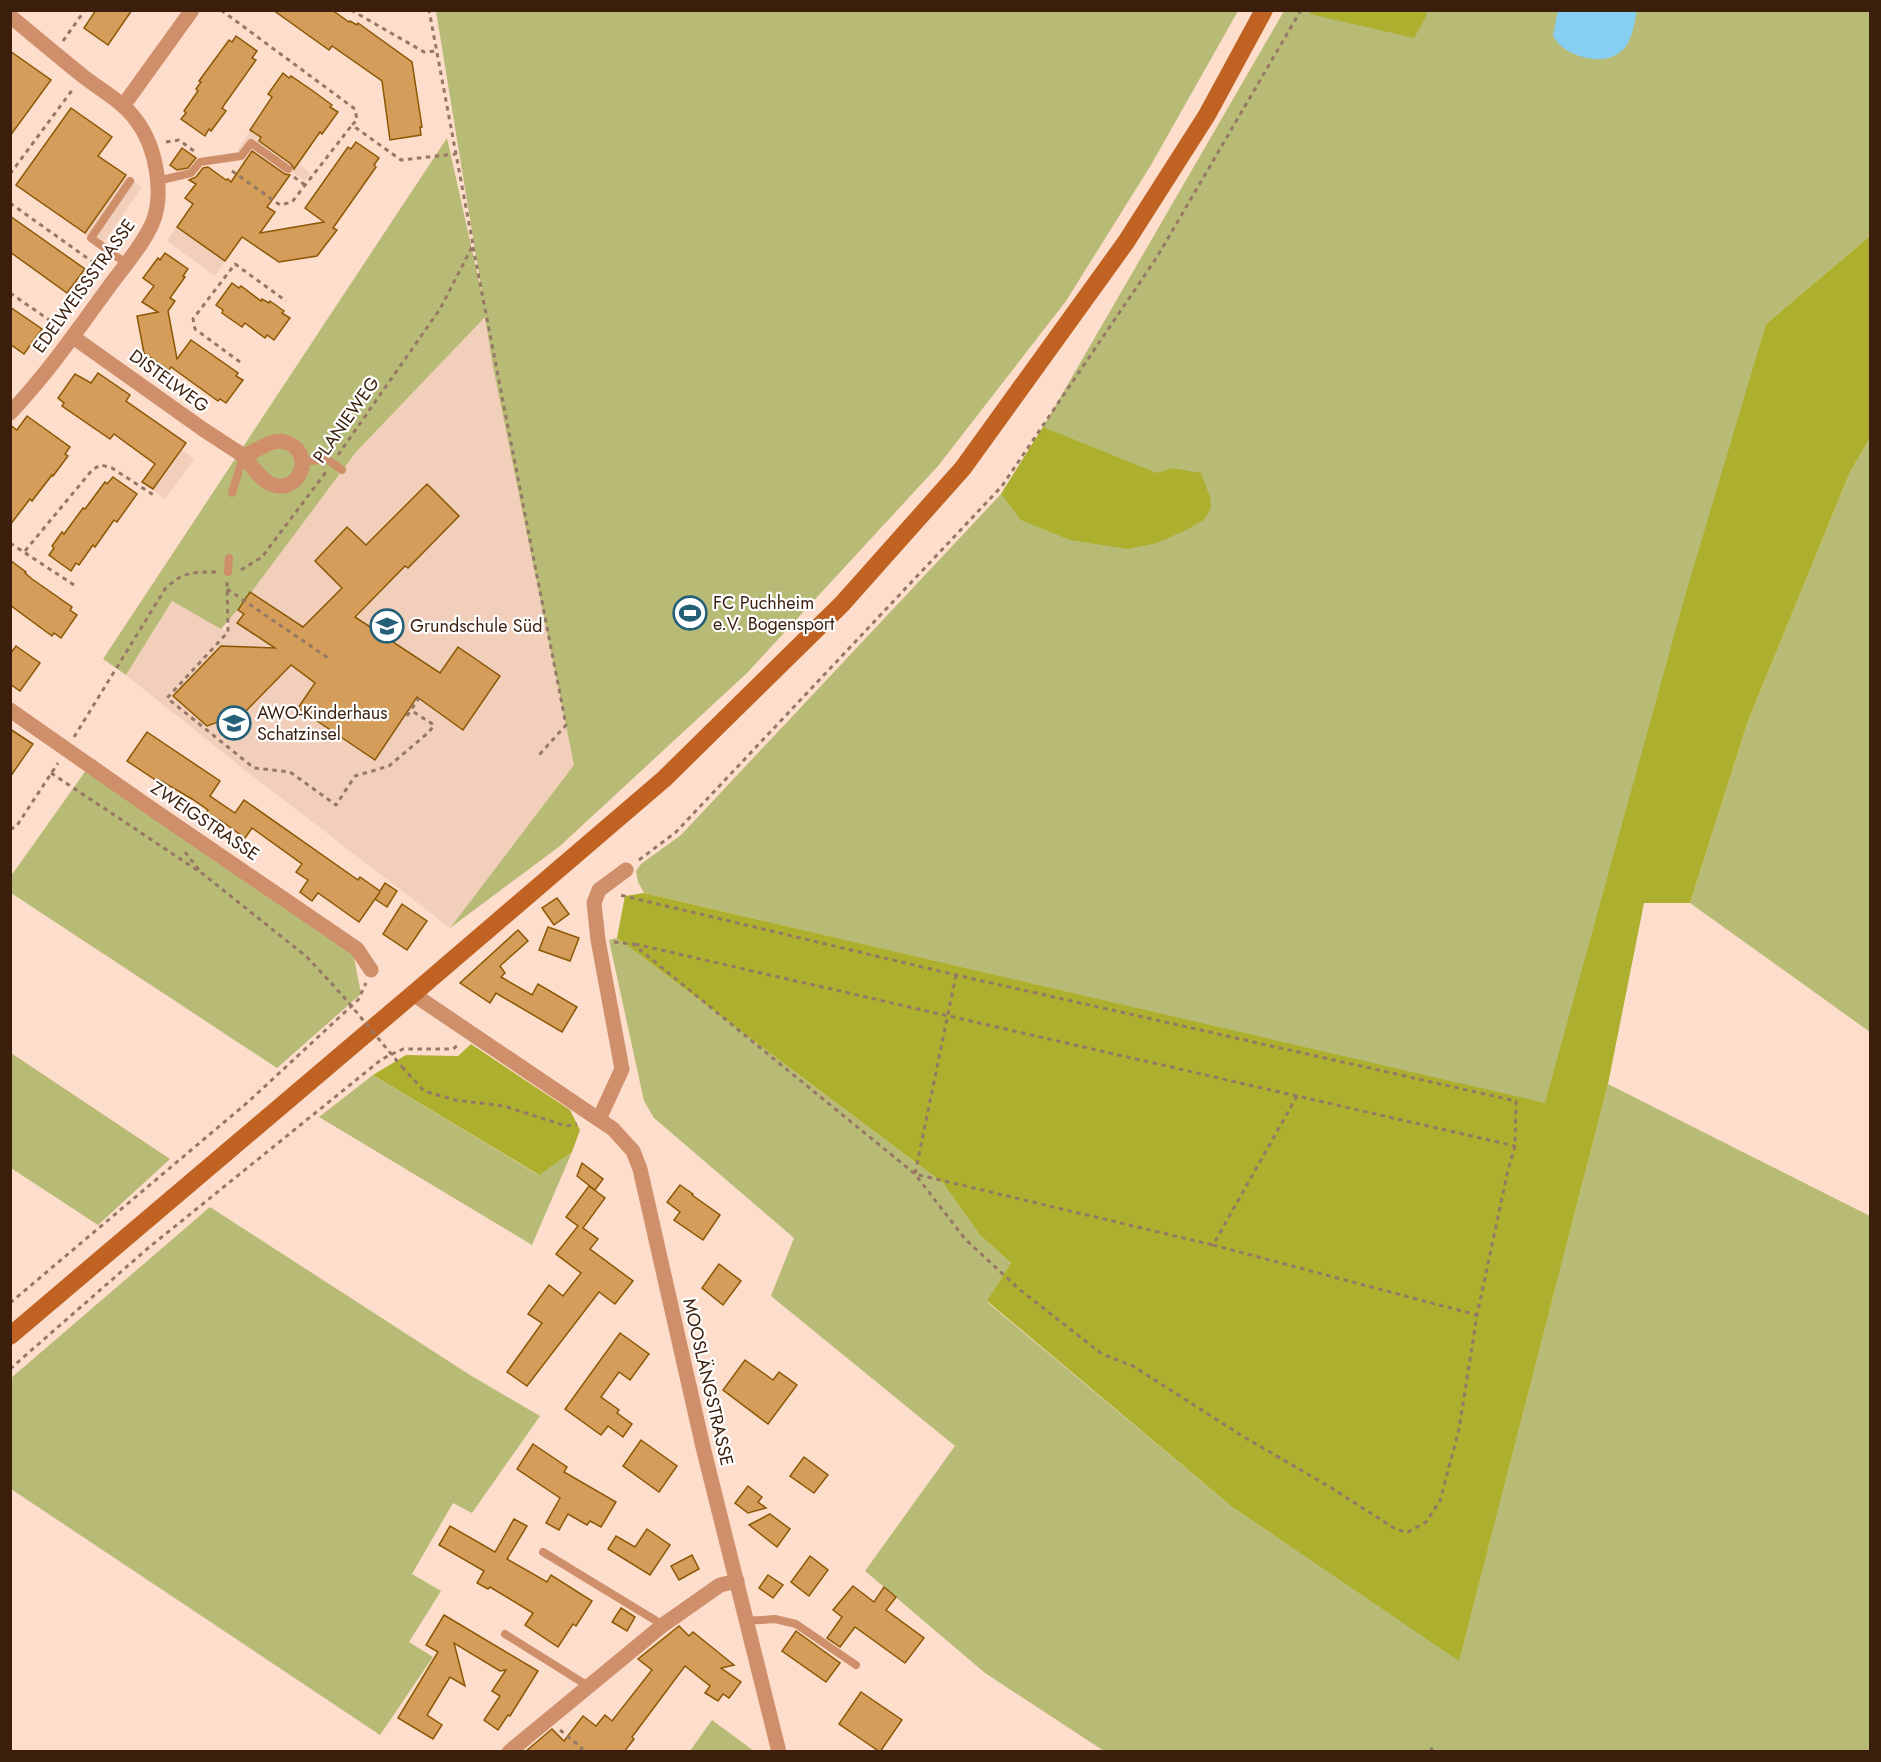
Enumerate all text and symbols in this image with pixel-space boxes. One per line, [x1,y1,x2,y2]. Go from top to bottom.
street label: EDELWEISSSTRASSE [26,214,142,358]
street label: DISTELWEG [124,343,214,419]
street label: PLANIEWEG [307,371,385,469]
place label: FC Puchheim e.V. Bogensport [713,590,835,637]
sports icon: FC Puchheim e.V. Bogensport [672,595,708,631]
school or university icon: Grundschule Süd [369,608,405,644]
place label: Grundschule Süd [410,613,542,639]
place label: AWO-Kinderhaus Schatzinsel [257,700,387,747]
school or university icon: AWO-Kinderhaus Schatzinsel [216,705,252,741]
street label: ZWEIGSTRASSE [145,775,265,867]
street label: MOOSLÄNGSTRASSE [676,1296,740,1468]

